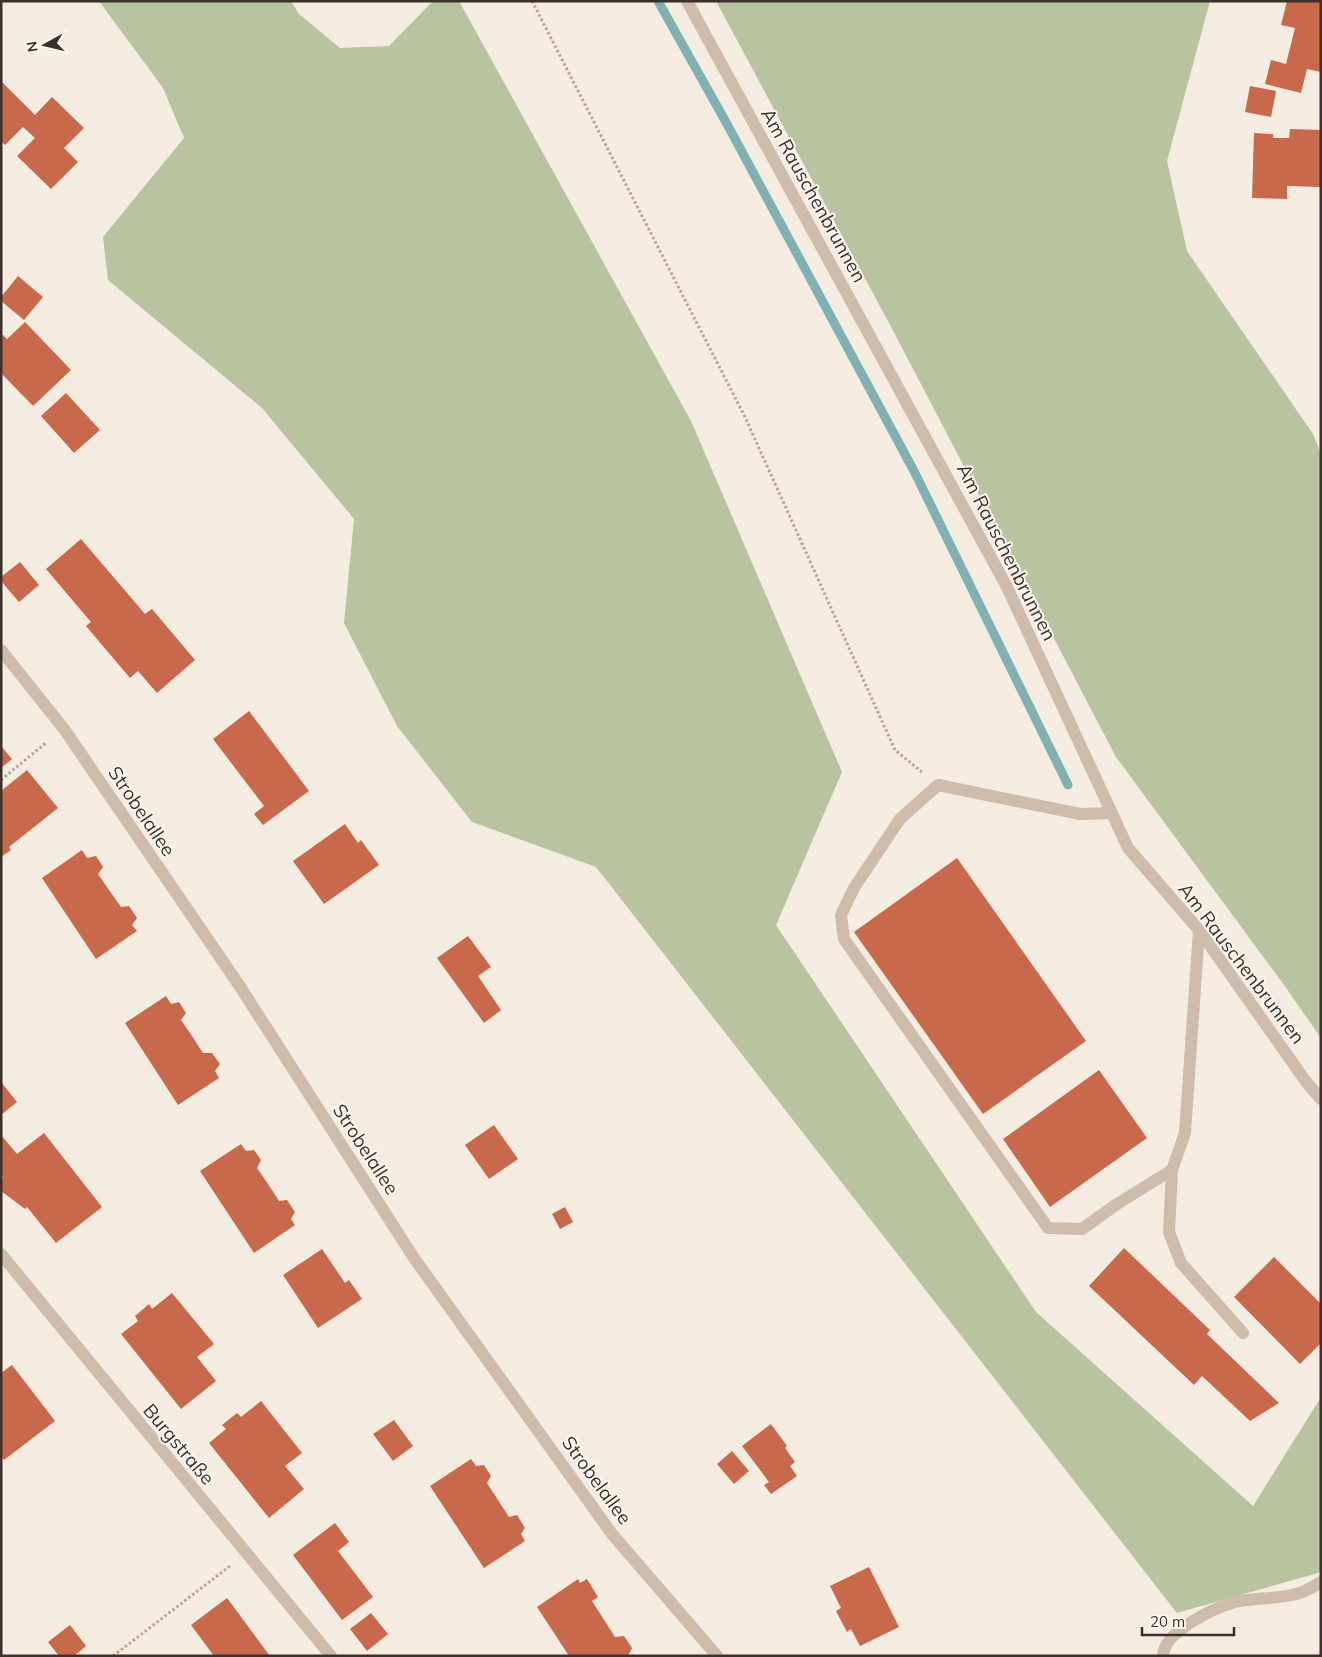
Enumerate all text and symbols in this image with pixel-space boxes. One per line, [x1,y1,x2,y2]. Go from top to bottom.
north arrow [20,20,70,70]
text: N [22,40,42,53]
street label: Am Rauschenbrunnen [756,104,872,286]
street label: Am Rauschenbrunnen [952,459,1062,645]
street label: Strobelallee [103,761,181,861]
street label: Am Rauschenbrunnen [1174,878,1310,1048]
street label: Strobelallee [328,1099,404,1199]
street label: Burgstraße [138,1398,220,1490]
street label: Strobelallee [557,1431,637,1529]
scale bar [1142,1604,1234,1636]
text: 20 m [1150,1612,1185,1631]

